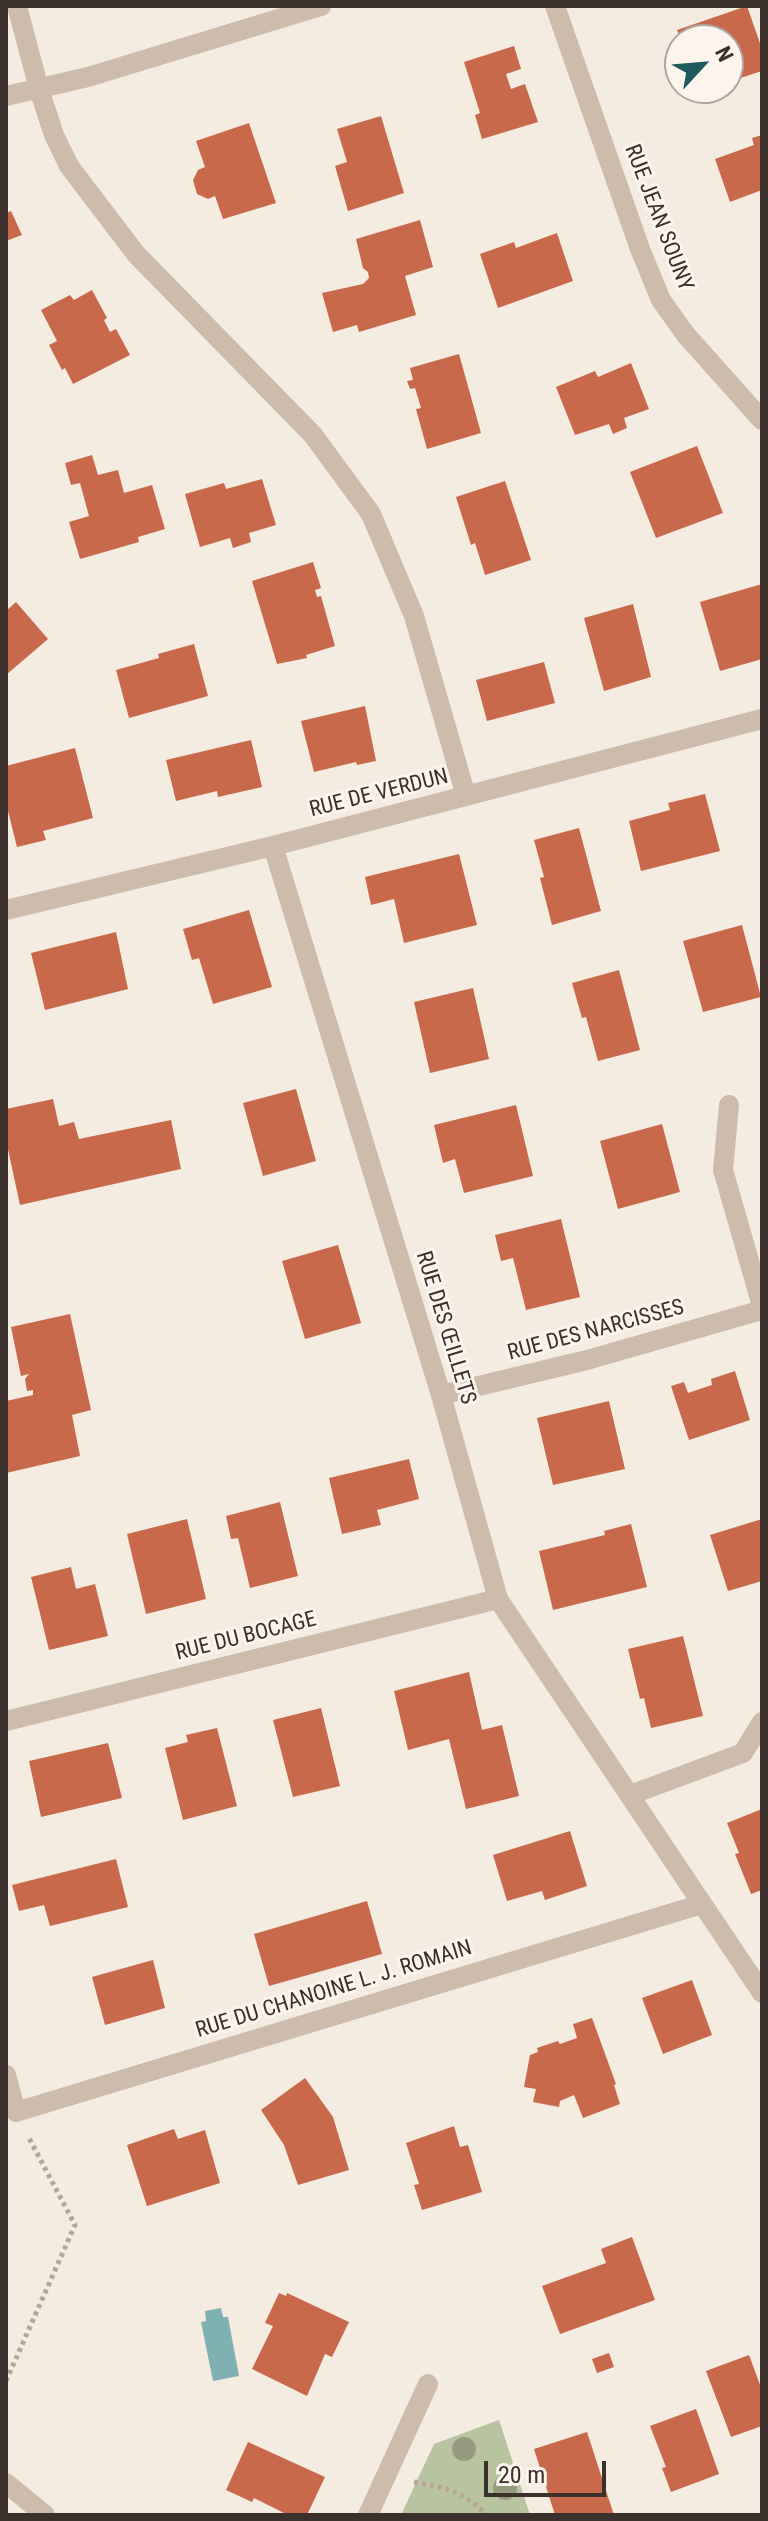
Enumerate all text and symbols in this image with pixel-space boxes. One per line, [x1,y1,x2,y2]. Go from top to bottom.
north arrow [664,24,744,104]
text: N [710,43,738,66]
street label: RUE JEAN SOUNY [618,141,698,295]
street label: RUE DE VERDUN [307,764,451,824]
street label: RUE DES ŒILLETS [409,1248,481,1408]
street label: RUE DES NARCISSES [505,1295,687,1367]
street label: RUE DU BOCAGE [173,1607,319,1667]
street label: RUE DU CHANOINE L. J. ROMAIN [193,1935,475,2045]
scale bar [488,2445,610,2495]
text: 20 m [498,2461,545,2489]

